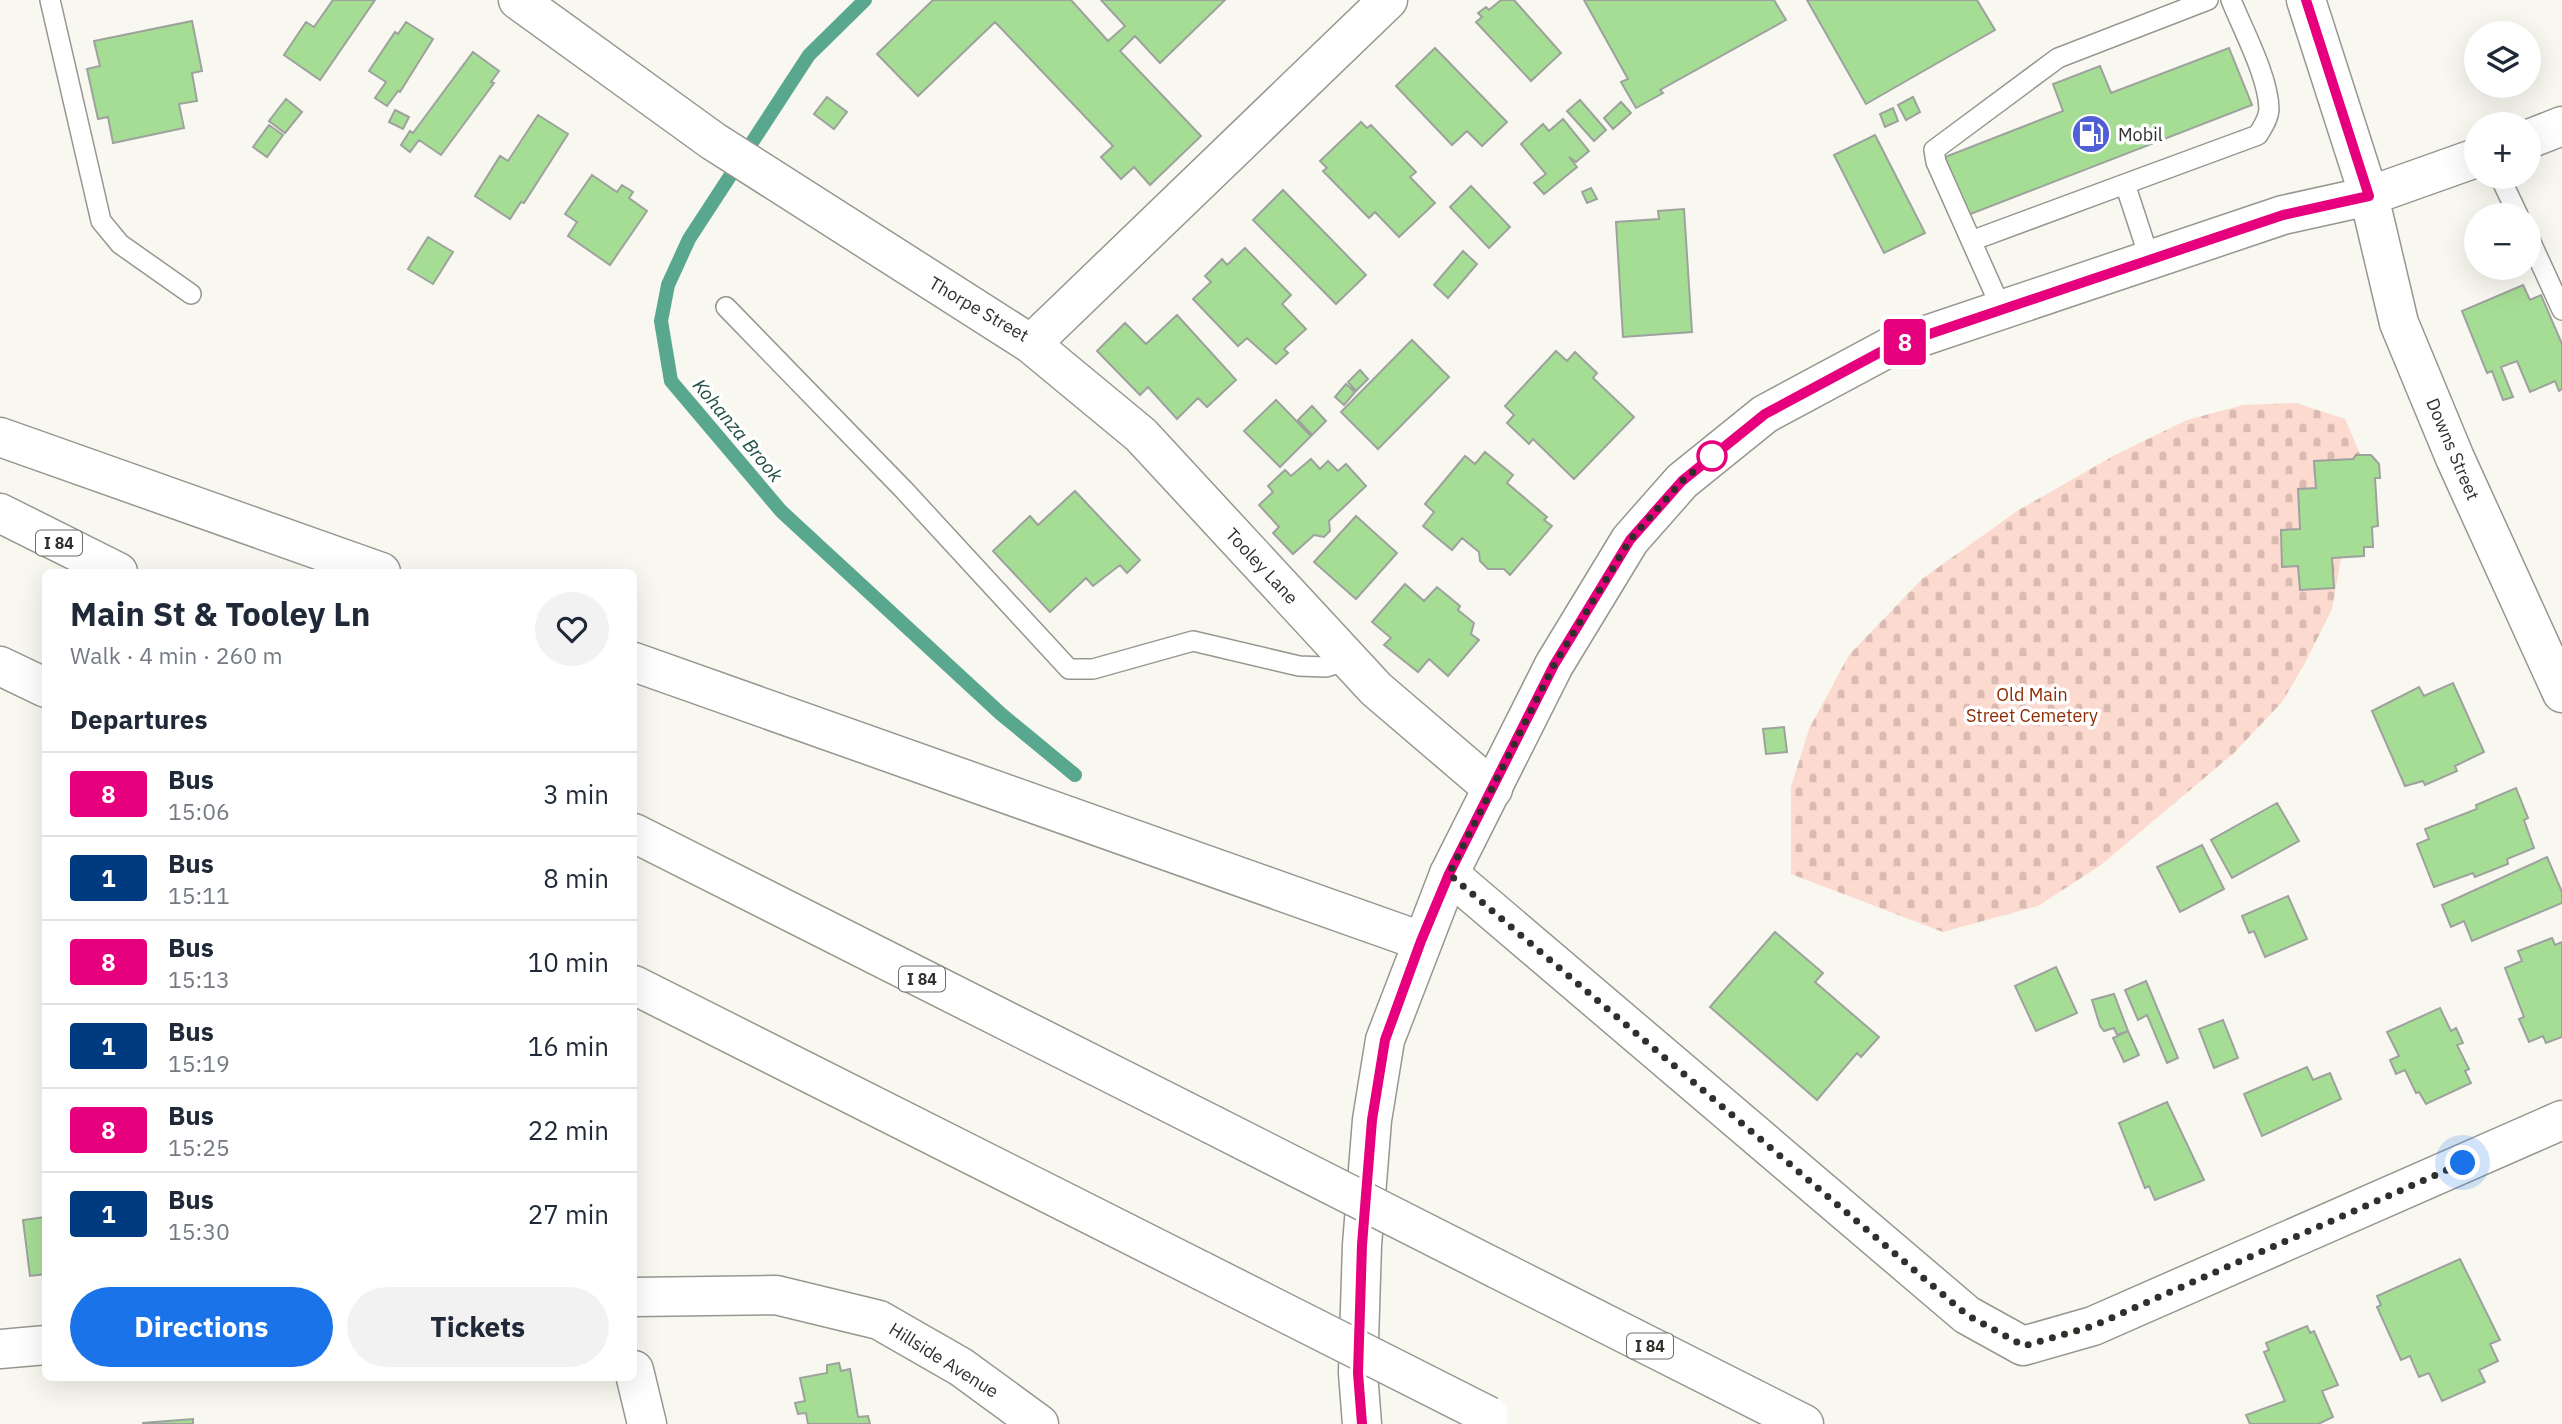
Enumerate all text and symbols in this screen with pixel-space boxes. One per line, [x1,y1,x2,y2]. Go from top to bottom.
map controls [2464,21,2541,280]
button: layers [2464,21,2541,98]
button: + [2464,112,2541,189]
fuel station icon: Mobil [2070,113,2112,155]
place label: Mobil [2118,123,2163,146]
button: − [2464,203,2541,280]
street label: Thorpe Street [925,271,1033,347]
line badge: 8 [1882,319,1928,365]
text: 8 [1898,326,1912,358]
water label: Kohanza Brook [688,373,789,487]
street label: Downs Street [2421,395,2485,503]
unlabelled marker [1697,441,1727,471]
street label: Tooley Lane [1221,523,1303,609]
road number: I 84 [36,530,82,556]
text: Main St & Tooley Ln [70,592,370,635]
button: heart [535,592,609,666]
text: Walk · 4 min · 260 m [70,640,283,670]
park label: Old Main Street Cemetery [1966,683,2098,727]
text: Departures [70,702,208,736]
text: Bus [168,762,214,796]
text: 3 min [543,777,609,811]
text: 8 [101,778,116,810]
text: 15:06 [168,796,230,826]
text: Bus [168,846,214,880]
text: 8 min [543,861,609,895]
text: 1 [101,862,116,894]
text: 15:11 [168,880,230,910]
text: Bus [168,930,214,964]
text: 10 min [528,945,609,979]
text: 8 [101,946,116,978]
text: 15:13 [168,964,230,994]
road number: I 84 [899,967,945,992]
text: Bus [168,1014,214,1048]
text: 16 min [528,1029,609,1063]
text: 1 [101,1030,116,1062]
text: 15:19 [168,1048,230,1078]
text: Bus [168,1098,214,1132]
text: 22 min [528,1113,609,1147]
text: 8 [101,1114,116,1146]
text: 15:25 [168,1132,230,1162]
your location [2445,1145,2480,1180]
text: Bus [168,1182,214,1216]
text: 27 min [528,1197,609,1231]
text: 1 [101,1198,116,1230]
text: 15:30 [168,1216,230,1246]
button: Directions [70,1287,333,1367]
button: Tickets [347,1287,609,1367]
street label: Hillside Avenue [885,1317,1003,1403]
road number: I 84 [1627,1334,1673,1358]

